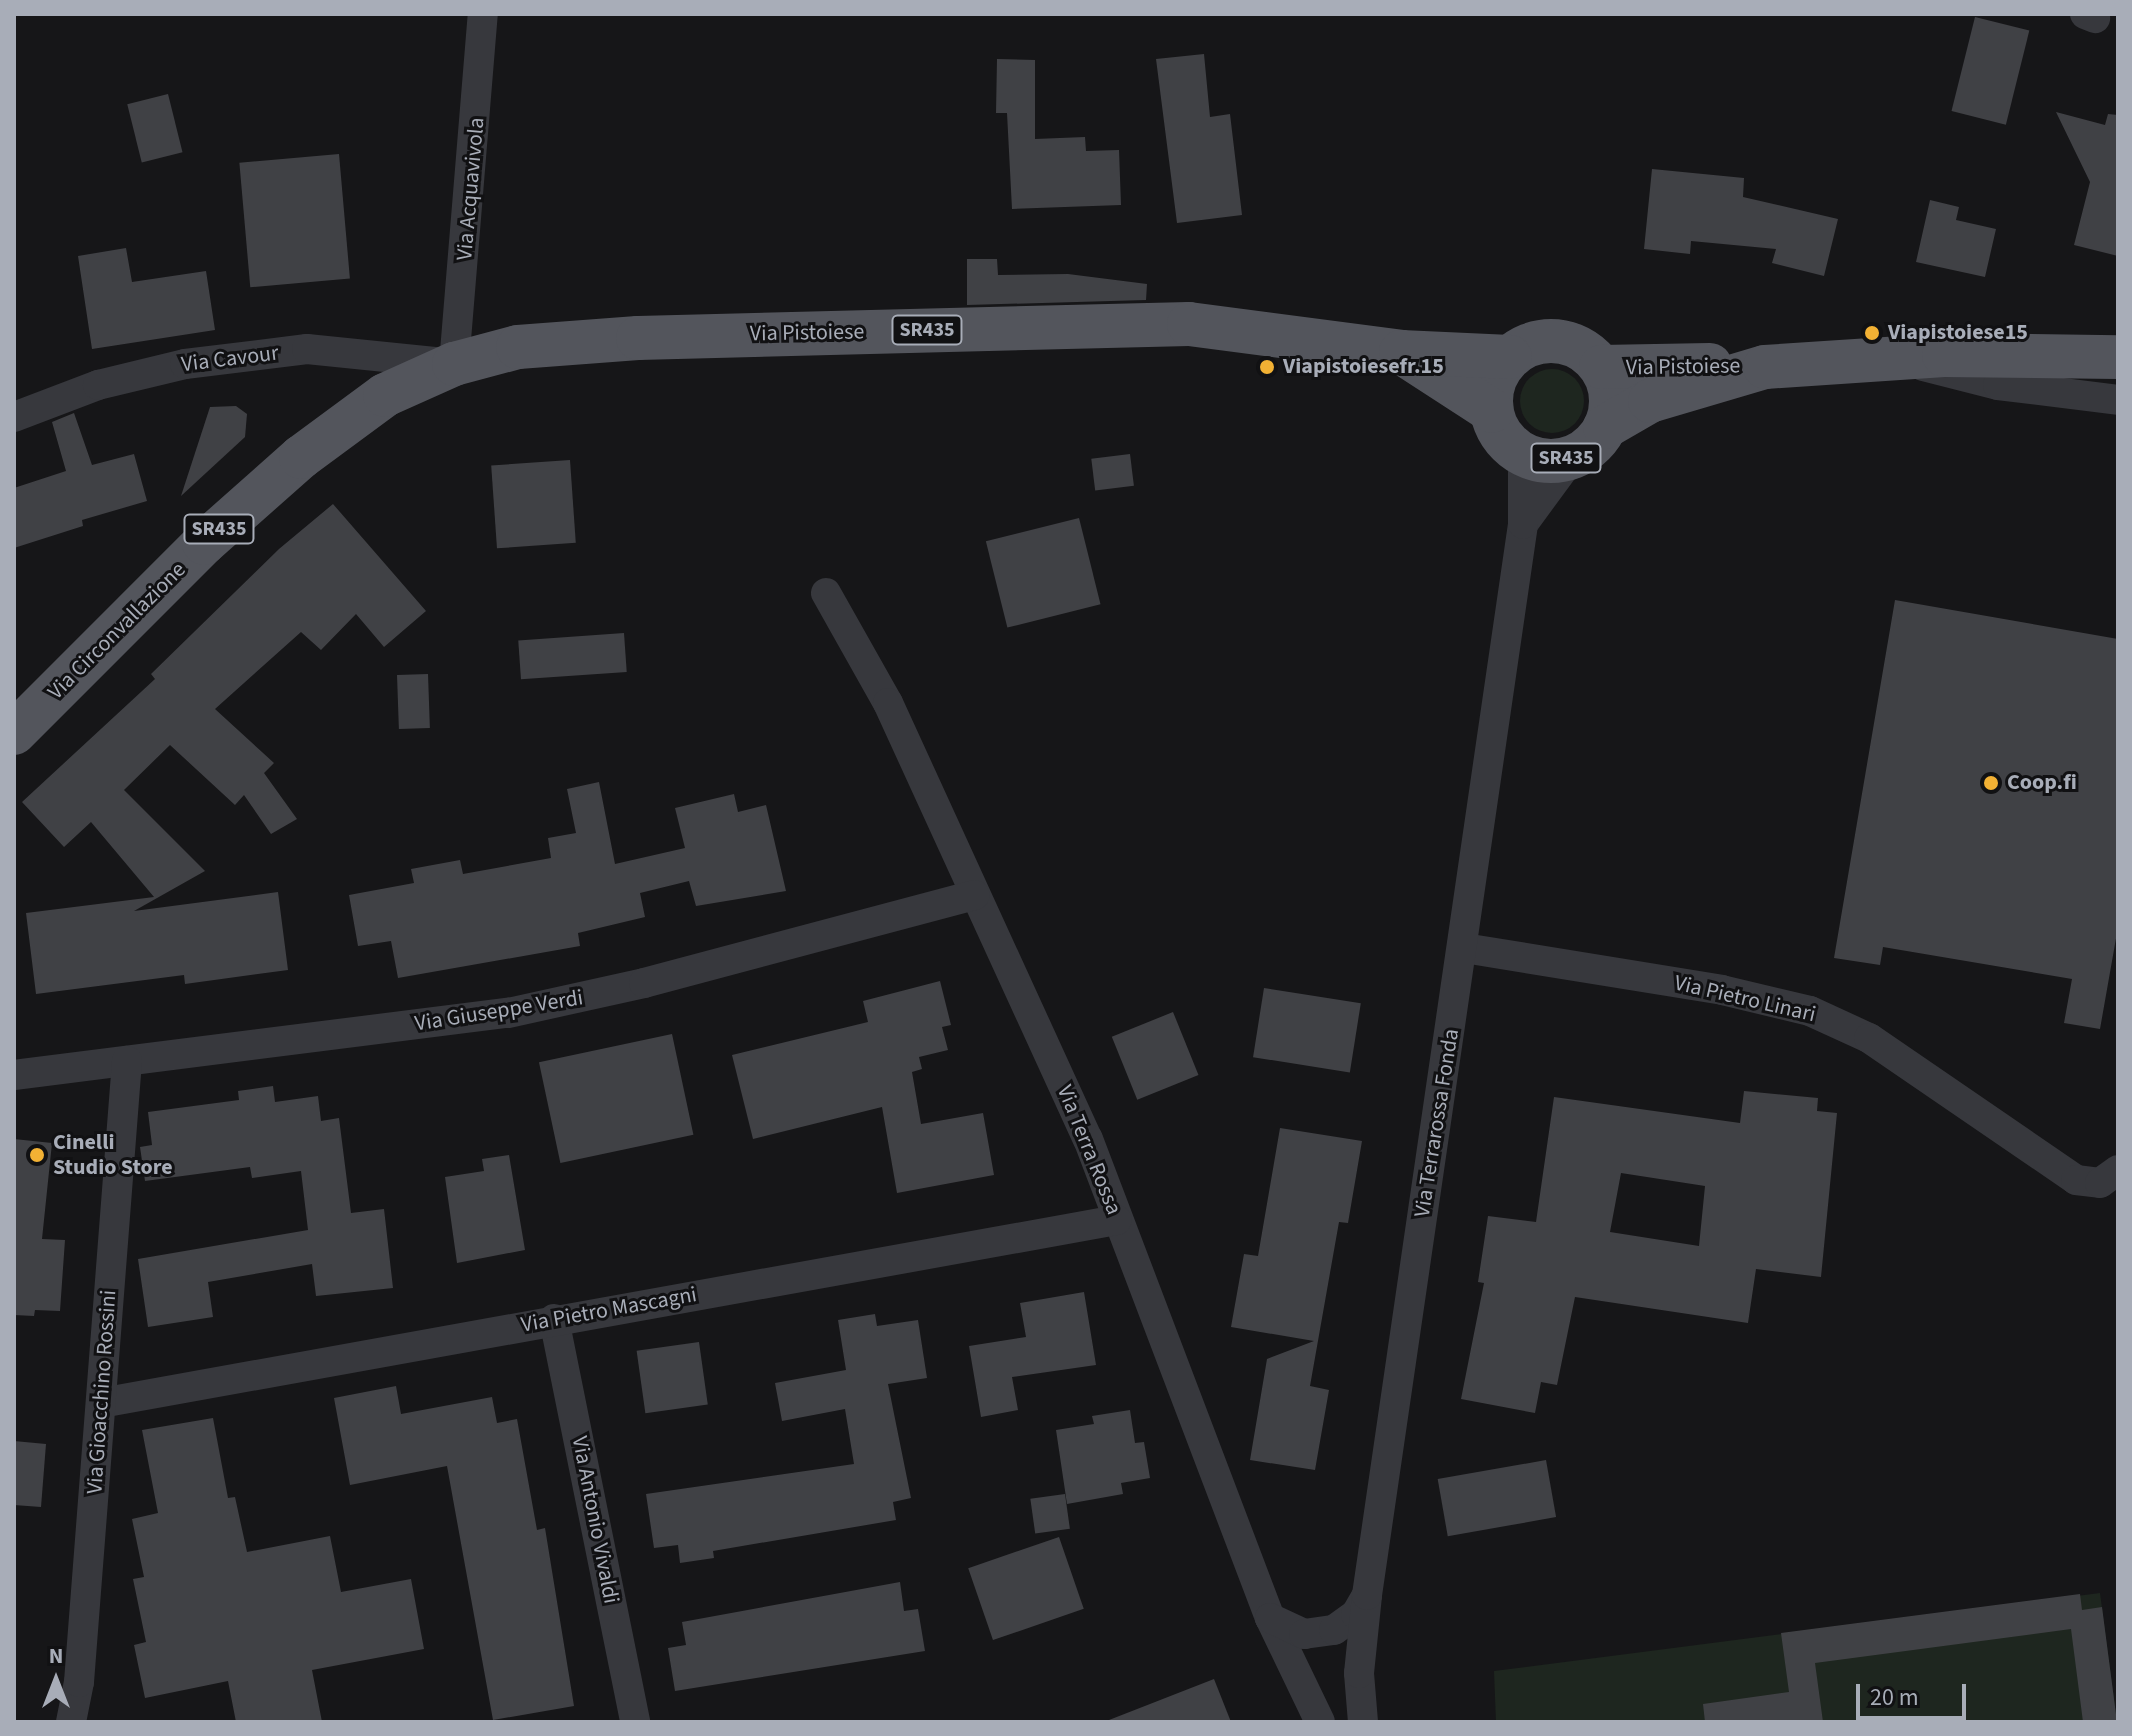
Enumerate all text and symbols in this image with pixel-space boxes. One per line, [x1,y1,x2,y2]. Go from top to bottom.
street label: Via Acquavivola [452,116,490,262]
road number: SR435 [891,314,963,346]
street label: Via Pistoiese [750,319,864,347]
place label: Viapistoiese15 [1888,320,2028,346]
marker: Viapistoiese15 [1863,324,1881,342]
street label: Via Cavour [180,340,280,378]
street label: Via Pistoiese [1626,353,1740,381]
place label: Viapistoiesefr.15 [1283,354,1444,380]
marker: Viapistoiesefr.15 [1258,358,1276,376]
road number: SR435 [1530,442,1602,474]
road number: SR435 [183,513,255,545]
street label: Via Circonvallazione [43,557,191,705]
place label: Coop.fi [2007,770,2077,796]
marker: Coop.fi [1982,774,2000,792]
street label: Via Pietro Linari [1672,970,1818,1028]
street label: Via Giuseppe Verdi [413,985,585,1037]
street label: Via Terrarossa Fonda [1409,1027,1465,1219]
street label: Via Terra Rossa [1051,1081,1127,1219]
place label: Cinelli Studio Store [53,1129,173,1180]
marker: Cinelli Studio Store [28,1146,46,1164]
street label: Via Pietro Mascagni [519,1282,699,1338]
street label: Via Gioacchino Rossini [82,1289,122,1495]
street label: Via Antonio Vivaldi [566,1434,624,1606]
north arrow [16,1640,96,1720]
text: N [49,1640,63,1672]
scale bar [1860,1668,1970,1718]
text: 20 m [1870,1680,1919,1715]

